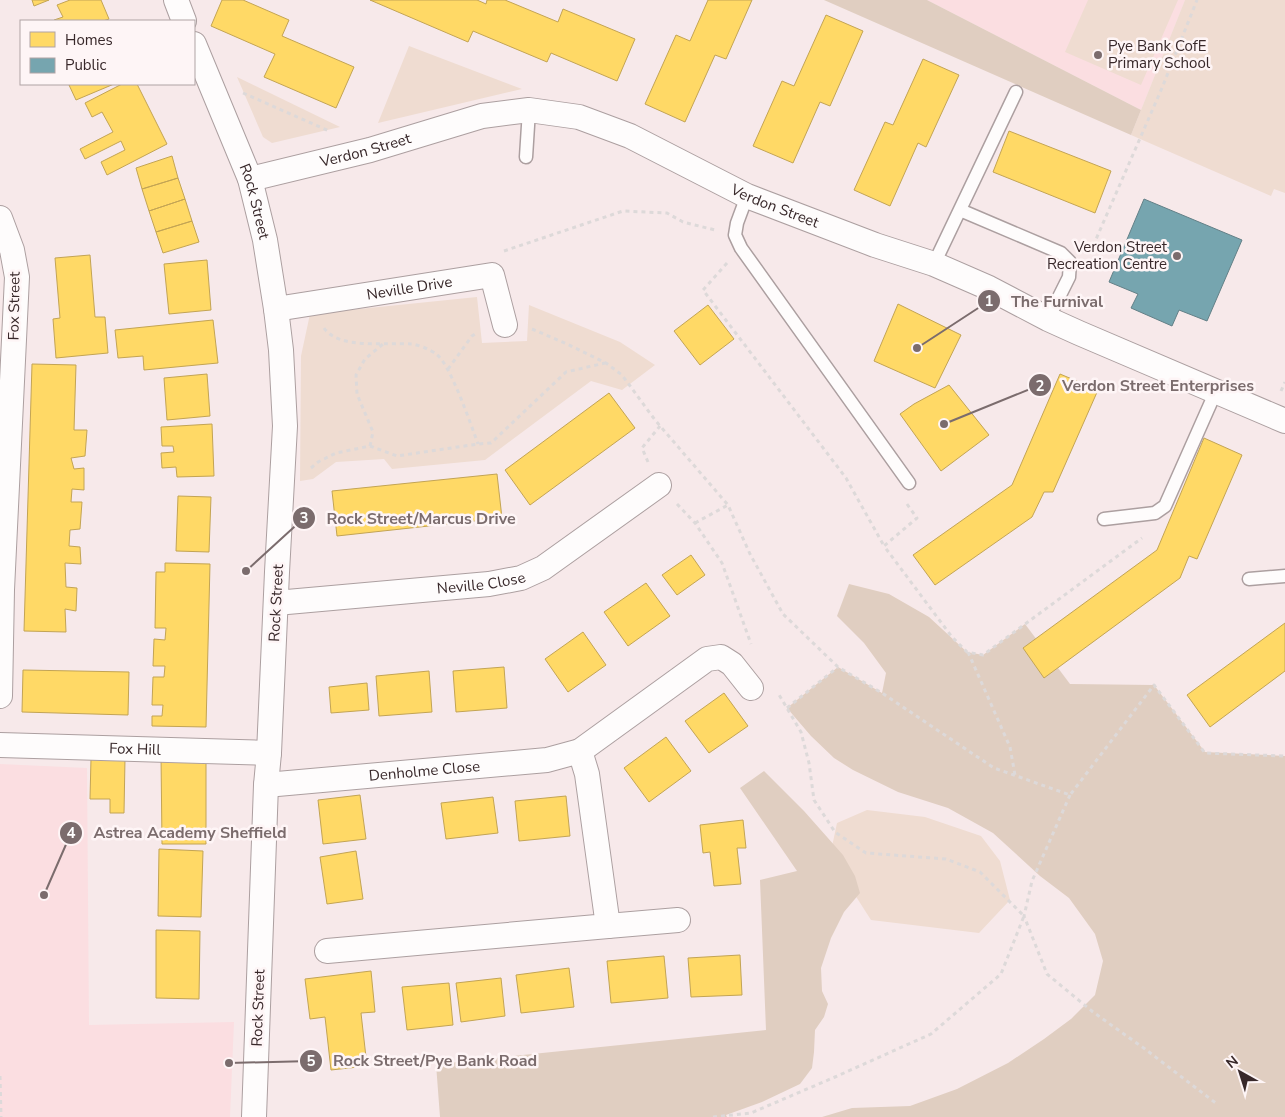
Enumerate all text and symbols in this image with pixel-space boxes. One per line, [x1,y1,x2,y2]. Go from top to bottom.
legend [20,20,195,85]
text: Homes [65,30,113,50]
place label: Pye Bank CofE Primary School [1108,36,1211,73]
marker: Pye Bank CofE Primary School [1092,49,1104,61]
text: Public [65,55,106,75]
street label: Verdon Street [317,128,414,172]
street label: Rock Street [235,160,275,242]
street label: Verdon Street [727,179,823,233]
place label: Verdon Street Recreation Centre [1047,237,1168,274]
marker: Verdon Street Recreation Centre [1171,250,1183,262]
street label: Fox Street [3,271,25,341]
street label: Neville Drive [365,271,454,305]
callout: The Furnival [976,285,1114,316]
text: 1 [984,291,994,311]
text: The Furnival [1011,291,1103,313]
callout: Verdon Street Enterprises [1027,370,1264,401]
text: Verdon Street Enterprises [1061,375,1254,397]
text: 2 [1035,376,1045,396]
callout: Rock Street/Marcus Drive [291,503,525,534]
text: 3 [299,508,309,528]
text: Rock Street/Marcus Drive [326,508,516,530]
street label: Rock Street [264,563,288,642]
street label: Neville Close [436,567,529,599]
street label: Fox Hill [109,738,162,760]
street label: Denholme Close [368,756,481,786]
callout: Astrea Academy Sheffield [58,817,296,848]
text: Astrea Academy Sheffield [93,822,287,844]
text: 4 [66,823,76,843]
street label: Rock Street [247,968,269,1047]
callout: Rock Street/Pye Bank Road [298,1045,547,1076]
north arrow [1215,1047,1265,1097]
text: Rock Street/Pye Bank Road [333,1050,537,1072]
text: 5 [306,1051,316,1071]
text: N [1222,1052,1242,1073]

